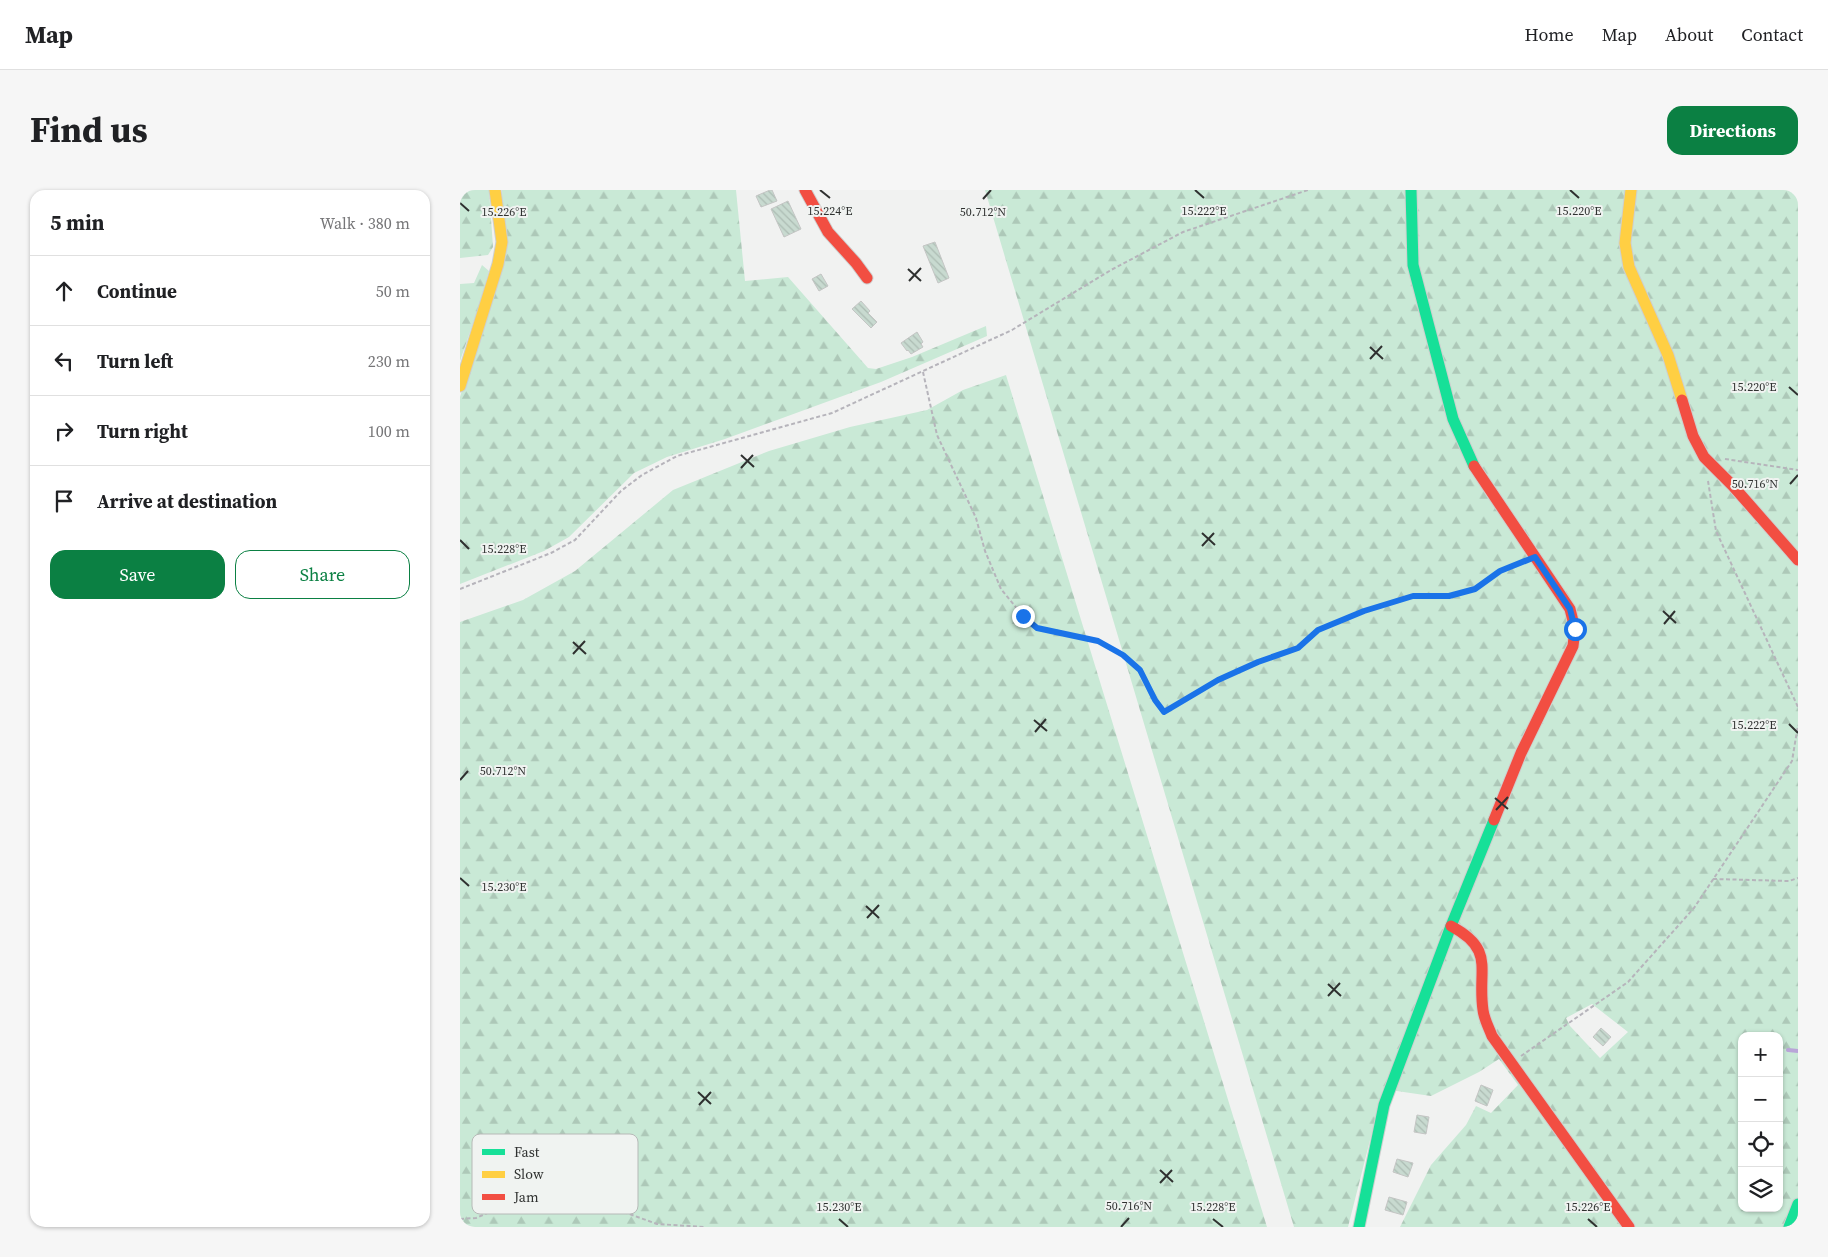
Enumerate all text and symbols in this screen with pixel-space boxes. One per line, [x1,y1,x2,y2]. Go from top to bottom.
text: Map [25,18,73,51]
text: Home [1525,22,1574,47]
text: Map [1602,22,1637,47]
text: About [1665,22,1713,47]
text: Contact [1741,22,1803,47]
text: Find us [30,106,148,154]
button: Directions [1667,106,1798,155]
text: 15.224°E [808,203,852,219]
text: 15.222°E [1182,203,1226,219]
text: 15.220°E [1557,203,1601,219]
text: 15.226°E [482,204,526,220]
text: 50.712°N [960,204,1006,220]
text: 5 min [50,208,105,237]
text: Walk · 380 m [320,212,410,234]
icon: ahead [50,277,78,305]
text: Continue [97,278,177,304]
text: 50 m [376,280,410,302]
icon: left [50,347,78,375]
text: Turn left [97,348,173,374]
text: 230 m [368,350,410,372]
text: 15.220°E [1732,379,1776,395]
icon: right [50,417,78,445]
text: Turn right [97,418,188,444]
text: 100 m [368,420,410,442]
text: 50.716°N [1732,476,1778,492]
icon: arrive [50,487,78,515]
text: Arrive at destination [97,488,277,514]
text: 15.228°E [482,541,526,557]
button: Save [50,550,225,599]
button: Share [235,550,410,599]
route end [1012,605,1035,628]
route start [1564,618,1587,641]
text: 15.222°E [1732,717,1776,733]
text: 50.712°N [480,763,526,779]
text: 15.230°E [482,879,526,895]
map controls [1738,1032,1783,1212]
button: + [1738,1032,1783,1077]
button: − [1738,1077,1783,1122]
button: locate [1738,1122,1783,1167]
legend [472,1134,638,1214]
text: Fast [514,1142,540,1162]
text: Slow [514,1164,544,1184]
button: layers [1738,1167,1783,1212]
text: Jam [513,1187,539,1207]
text: 50.716°N [1106,1198,1152,1214]
text: 15.230°E [817,1199,861,1215]
text: 15.228°E [1191,1199,1235,1215]
text: 15.226°E [1566,1199,1610,1215]

